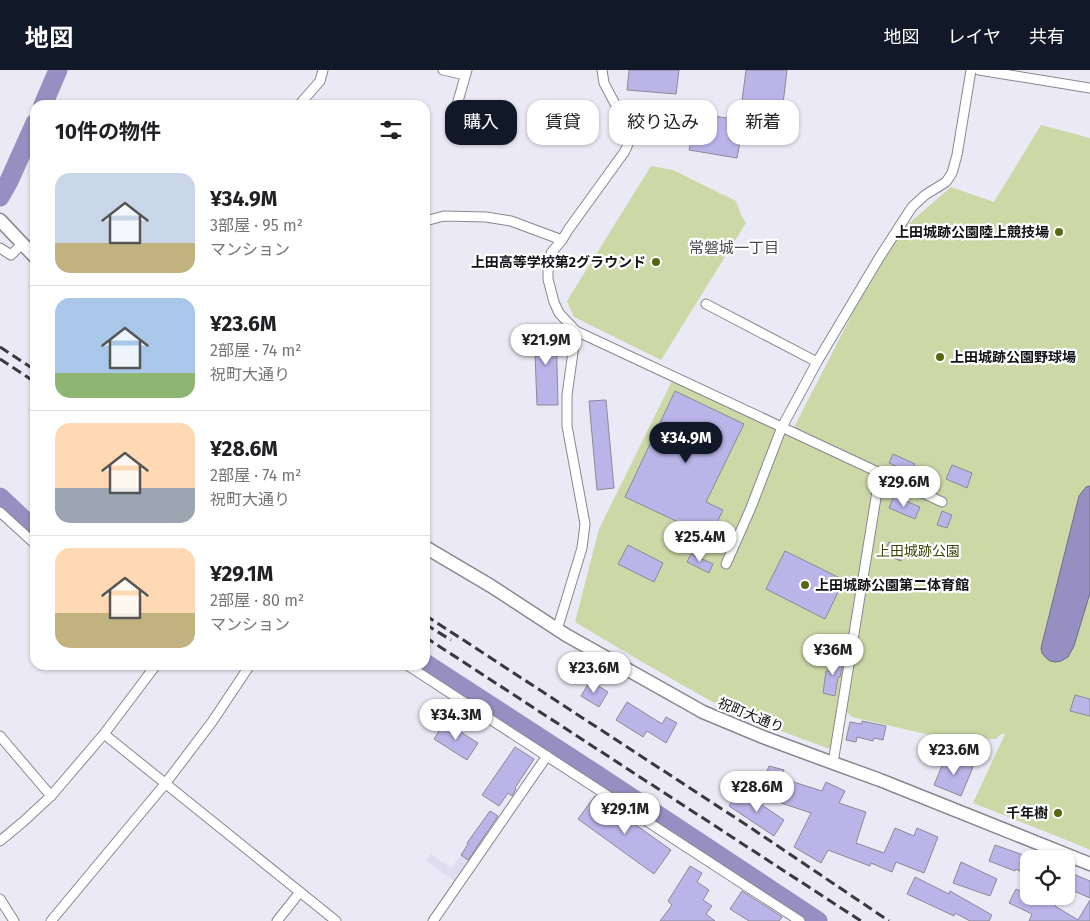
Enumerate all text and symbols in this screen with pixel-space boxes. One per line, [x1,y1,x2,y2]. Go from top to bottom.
text: 地図 [25,24,73,52]
text: 地図 [884,26,920,48]
text: レイヤ [948,26,1001,48]
text: 共有 [1029,26,1065,48]
chip: 購入 [445,100,517,145]
chip: 賃貸 [527,100,599,145]
chip: 絞り込み [609,100,717,145]
chip: 新着 [727,100,799,145]
icon: filters [377,116,405,144]
text: 10件の物件 [55,119,161,145]
text: ¥34.9M [210,186,277,212]
icon: home [95,193,155,253]
text: 3部屋 · 95 m² [210,216,303,235]
place label: 上田城跡公園陸上競技場 [895,224,1049,241]
marker: 上田城跡公園陸上競技場 [1053,226,1065,238]
district label: 常磐城一丁目 [689,239,779,257]
text: マンション [210,240,290,259]
place label: 上田高等学校第2グラウンド [471,254,646,271]
marker: 上田高等学校第2グラウンド [650,256,662,268]
text: ¥23.6M [210,311,276,337]
icon: home [95,318,155,378]
pin: ¥21.9M [505,324,587,366]
text: ¥21.9M [521,330,571,349]
text: 2部屋 · 74 m² [210,341,302,360]
place label: 上田城跡公園野球場 [950,349,1076,366]
marker: 上田城跡公園野球場 [934,351,946,363]
text: 祝町大通り [210,365,290,384]
pin: ¥34.9M [645,422,727,464]
text: ¥34.9M [660,428,712,447]
text: ¥28.6M [210,436,278,462]
icon: home [95,443,155,503]
text: 2部屋 · 74 m² [210,466,302,485]
pin: ¥29.6M [863,466,945,508]
text: ¥29.6M [878,472,930,491]
text: 祝町大通り [210,490,290,509]
pin: ¥25.4M [659,520,741,563]
text: ¥25.4M [675,527,725,546]
park label: 上田城跡公園 [876,543,960,560]
text: ¥29.1M [210,561,273,587]
icon: home [95,568,155,628]
place label: 上田城跡公園第二体育館 [815,577,969,594]
marker: 上田城跡公園第二体育館 [799,579,811,591]
text: 2部屋 · 80 m² [210,591,304,610]
text: マンション [210,615,290,634]
pin: ¥36M [803,634,863,676]
text: ¥36M [814,640,852,659]
pin: ¥23.6M [553,652,635,694]
text: ¥23.6M [569,658,619,677]
street label: 祝町大通り [715,694,786,736]
pin: ¥34.3M [415,698,497,741]
text: ¥34.3M [430,705,482,724]
pin: ¥23.6M [913,734,995,776]
text: ¥23.6M [929,740,979,759]
pin: ¥28.6M [716,770,798,813]
text: ¥28.6M [731,777,783,796]
pin: ¥29.1M [584,792,666,835]
text: ¥29.1M [601,799,649,818]
place label: 千年樹 [1006,805,1048,822]
marker: 千年樹 [1052,807,1064,819]
map controls [1020,850,1075,905]
button: locate [1020,850,1075,905]

